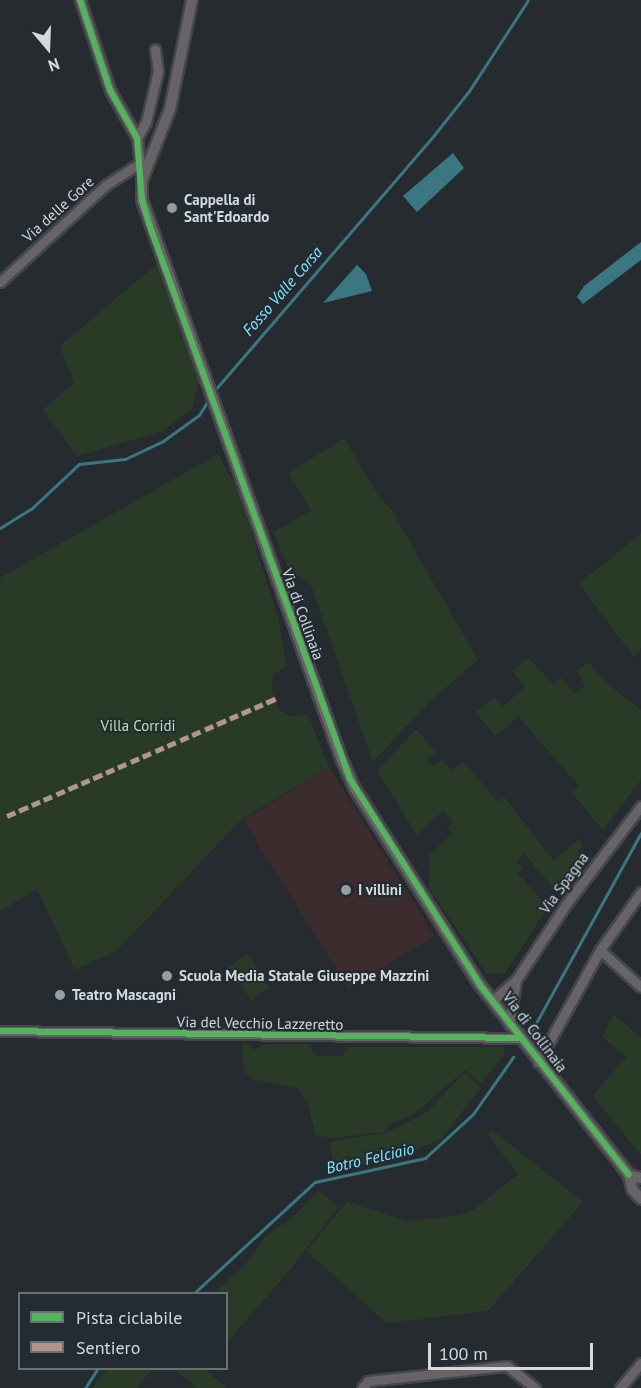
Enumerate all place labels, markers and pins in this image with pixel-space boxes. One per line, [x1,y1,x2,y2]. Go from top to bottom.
place label: Cappella di Sant'Edoardo [184,190,269,225]
marker: Cappella di Sant'Edoardo [165,201,179,215]
place label: I villini [358,881,402,899]
marker: I villini [339,883,353,897]
place label: Scuola Media Statale Giuseppe Mazzini [179,967,430,985]
marker: Scuola Media Statale Giuseppe Mazzini [160,969,174,983]
place label: Teatro Mascagni [72,986,176,1004]
marker: Teatro Mascagni [53,988,67,1002]

